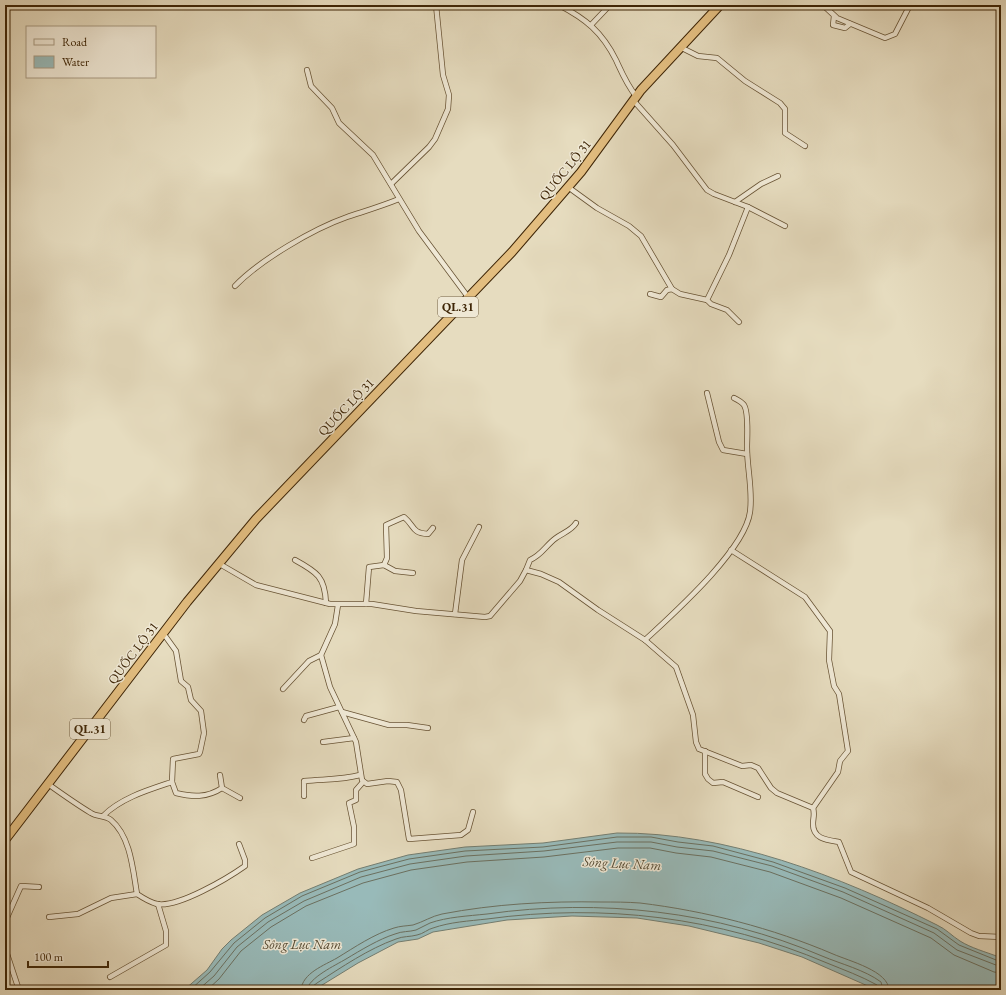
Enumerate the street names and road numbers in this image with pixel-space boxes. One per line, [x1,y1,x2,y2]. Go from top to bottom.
street label: QUỐC LỘ 31 [535,136,595,204]
road number: QL.31 [438,297,478,317]
street label: QUỐC LỘ 31 [314,375,378,439]
street label: QUỐC LỘ 31 [104,618,162,688]
road number: QL.31 [70,719,110,739]

